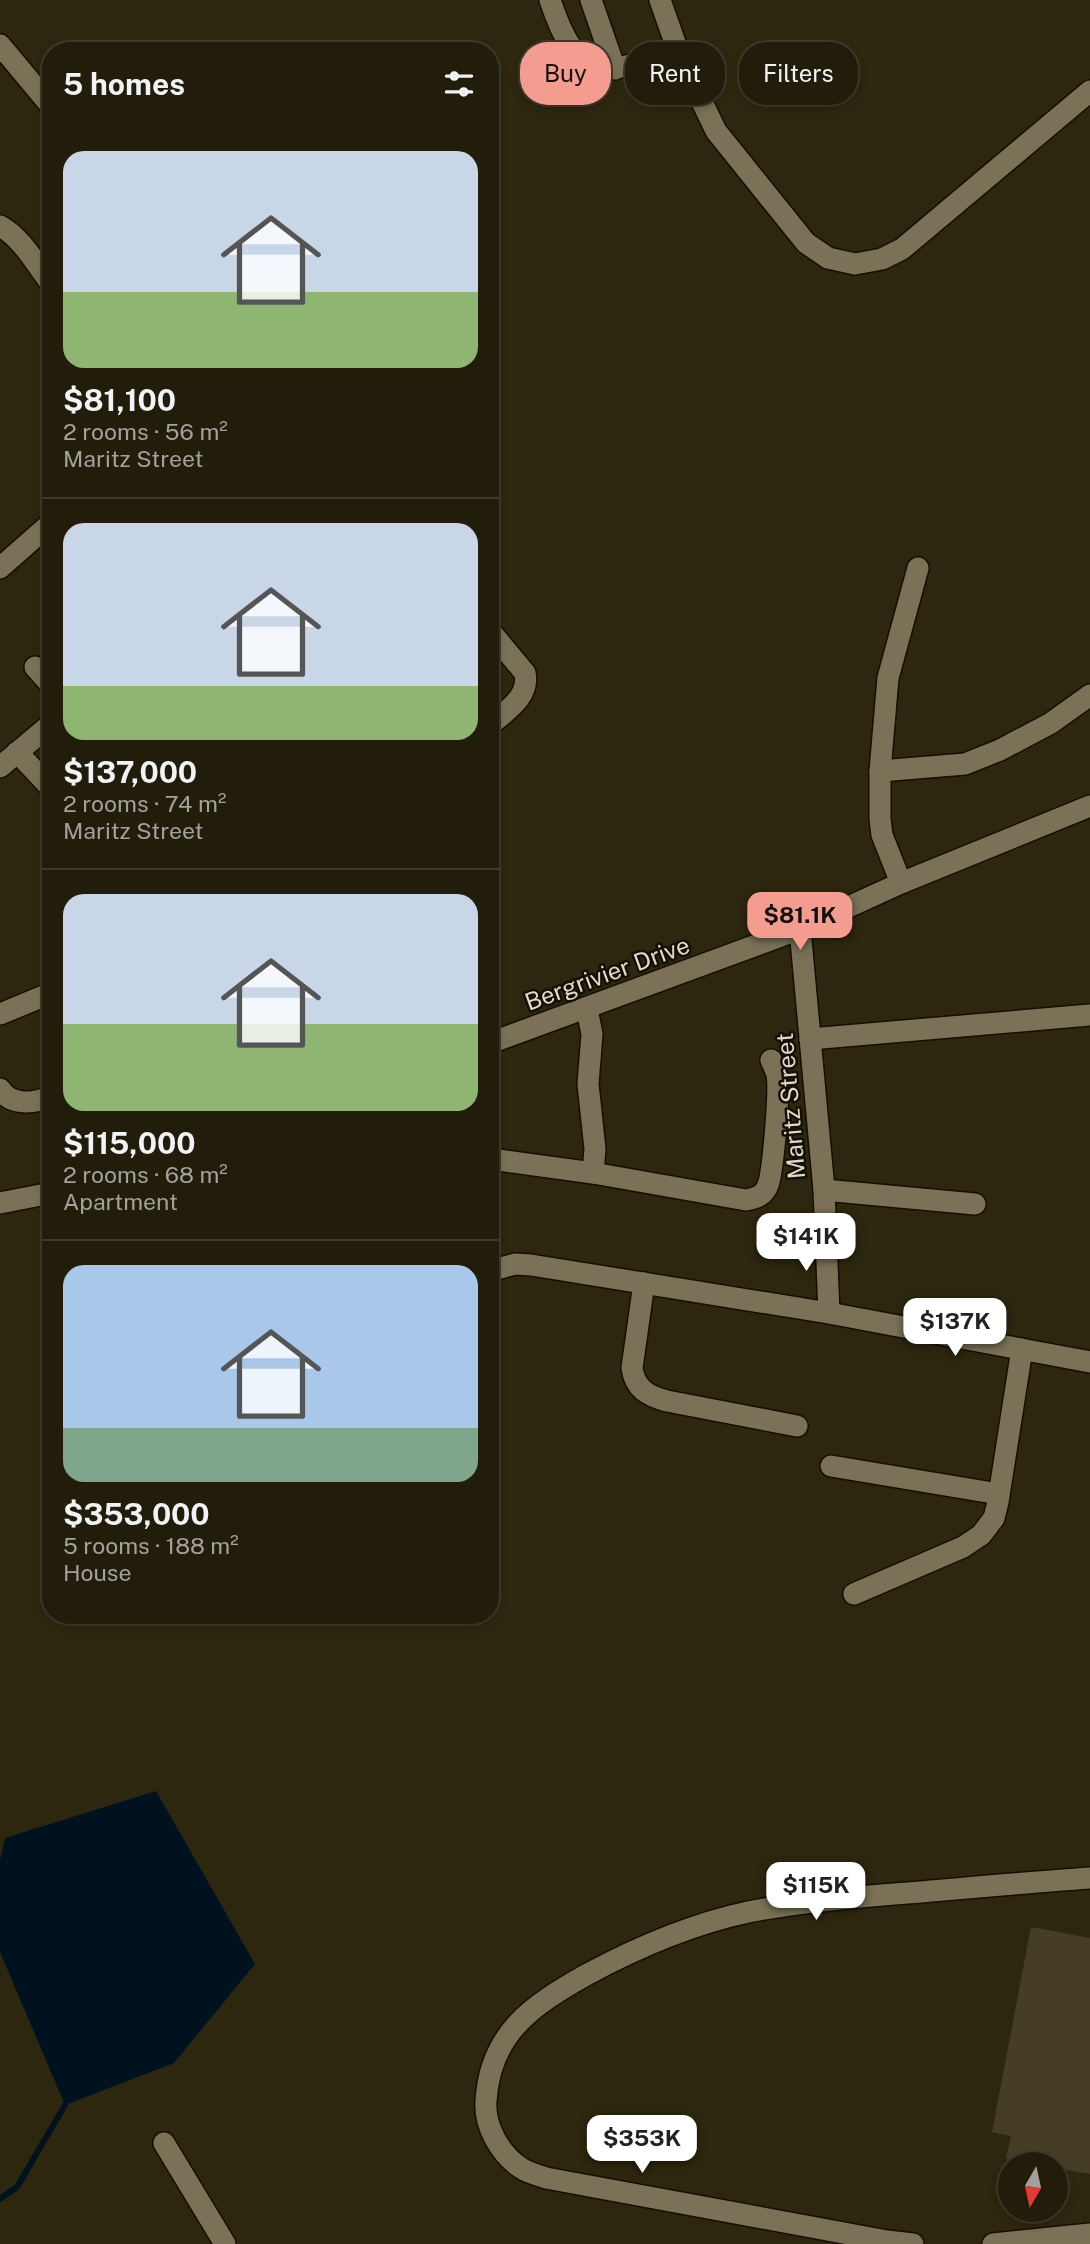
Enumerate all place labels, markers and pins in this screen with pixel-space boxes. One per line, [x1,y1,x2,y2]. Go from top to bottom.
pin: $81.1K [743,892,857,952]
pin: $141K [757,1214,855,1273]
pin: $137K [906,1298,1004,1358]
pin: $115K [767,1862,865,1922]
pin: $353K [593,2116,691,2175]

